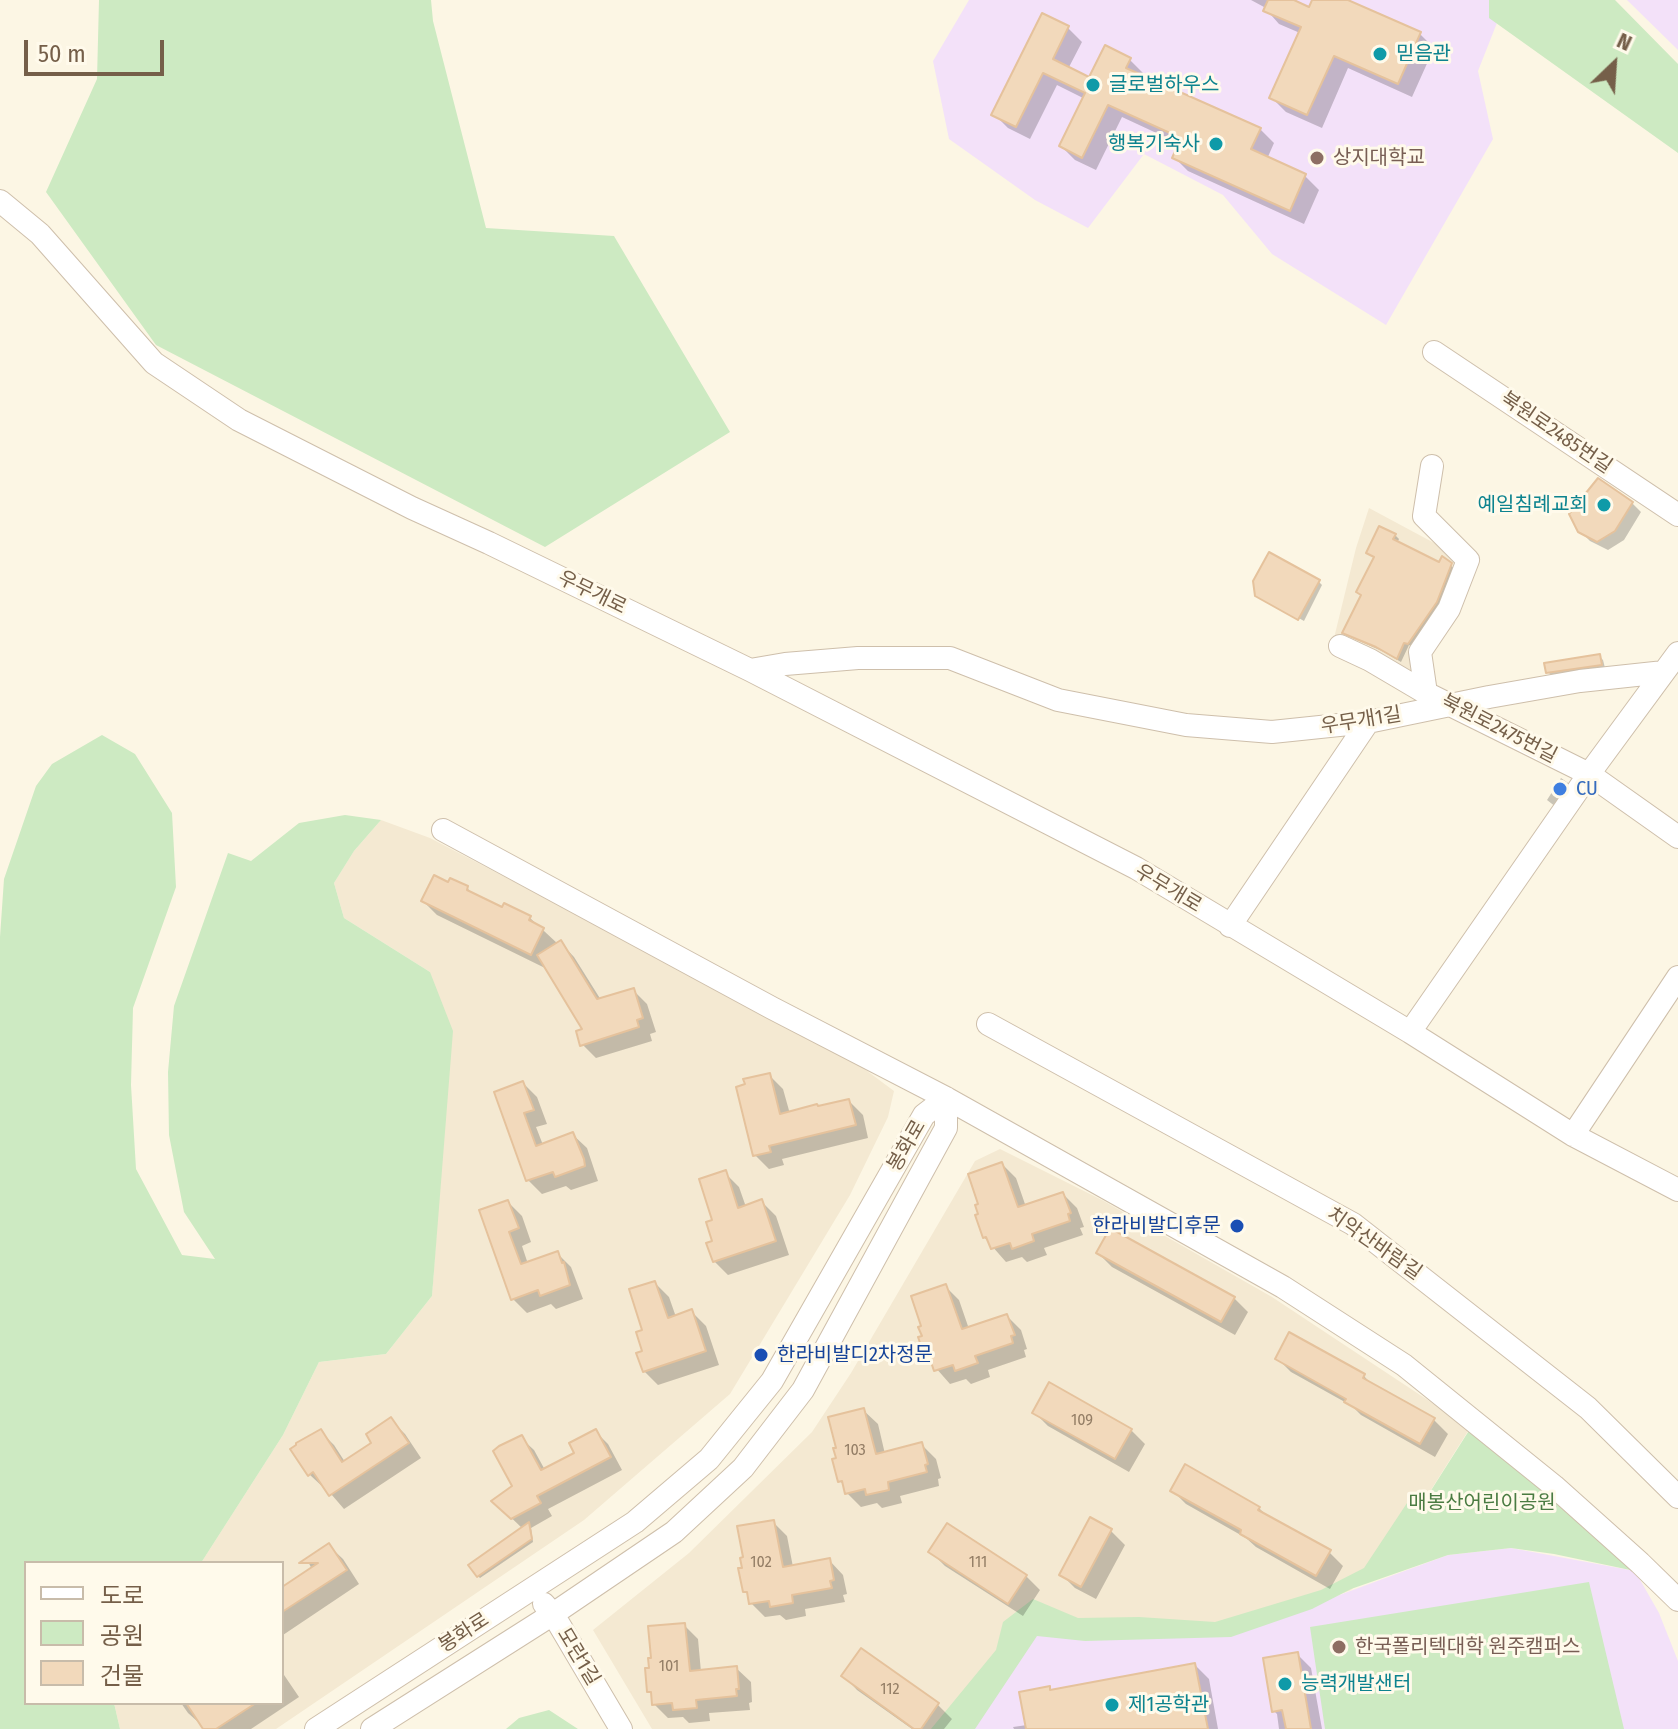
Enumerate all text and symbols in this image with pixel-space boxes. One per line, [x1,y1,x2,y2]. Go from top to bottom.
scale bar [28,24,168,74]
north arrow [1574,24,1654,104]
text: N [1613,27,1636,57]
text: 50 m [38,40,86,68]
place label: 믿음관 [1396,42,1451,66]
marker: 믿음관 [1371,45,1389,63]
place label: 글로벌하우스 [1109,73,1219,97]
marker: 글로벌하우스 [1084,76,1102,94]
place label: 행복기숙사 [1108,132,1200,156]
marker: 행복기숙사 [1207,135,1225,153]
place label: 상지대학교 [1333,146,1425,170]
marker: 상지대학교 [1308,149,1326,167]
street label: 북원로2485번길 [1496,387,1616,479]
place label: 예일침례교회 [1478,493,1588,517]
marker: 예일침례교회 [1595,496,1613,514]
street label: 우무개로 [554,566,630,620]
street label: 북원로2475번길 [1437,690,1561,768]
street label: 우무개1길 [1319,703,1403,739]
place label: CU [1576,777,1598,801]
marker: CU [1551,780,1569,798]
street label: 우무개로 [1130,860,1206,918]
street label: 봉화로 [883,1116,931,1176]
street label: 치악산바람길 [1322,1203,1426,1285]
place label: 한라비발디후문 [1092,1214,1221,1238]
marker: 한라비발디후문 [1228,1217,1246,1235]
place label: 한라비발디2차정문 [777,1343,933,1367]
marker: 한라비발디2차정문 [752,1346,770,1364]
house number: 109 [1071,1411,1093,1431]
house number: 103 [844,1441,866,1461]
park label: 매봉산어린이공원 [1408,1491,1556,1515]
house number: 102 [750,1553,772,1573]
house number: 111 [969,1553,987,1573]
legend [24,1561,284,1705]
text: 도로 [100,1582,144,1610]
street label: 봉화로 [434,1608,494,1658]
text: 공원 [100,1622,144,1650]
street label: 모란1길 [551,1624,605,1690]
place label: 한국폴리텍대학 원주캠퍼스 [1355,1635,1580,1659]
marker: 한국폴리텍대학 원주캠퍼스 [1330,1638,1348,1656]
house number: 101 [659,1657,679,1677]
text: 건물 [100,1662,144,1690]
place label: 능력개발샌터 [1301,1672,1411,1696]
marker: 능력개발샌터 [1276,1675,1294,1693]
house number: 112 [880,1680,900,1700]
place label: 제1공학관 [1128,1693,1209,1717]
marker: 제1공학관 [1103,1696,1121,1714]

